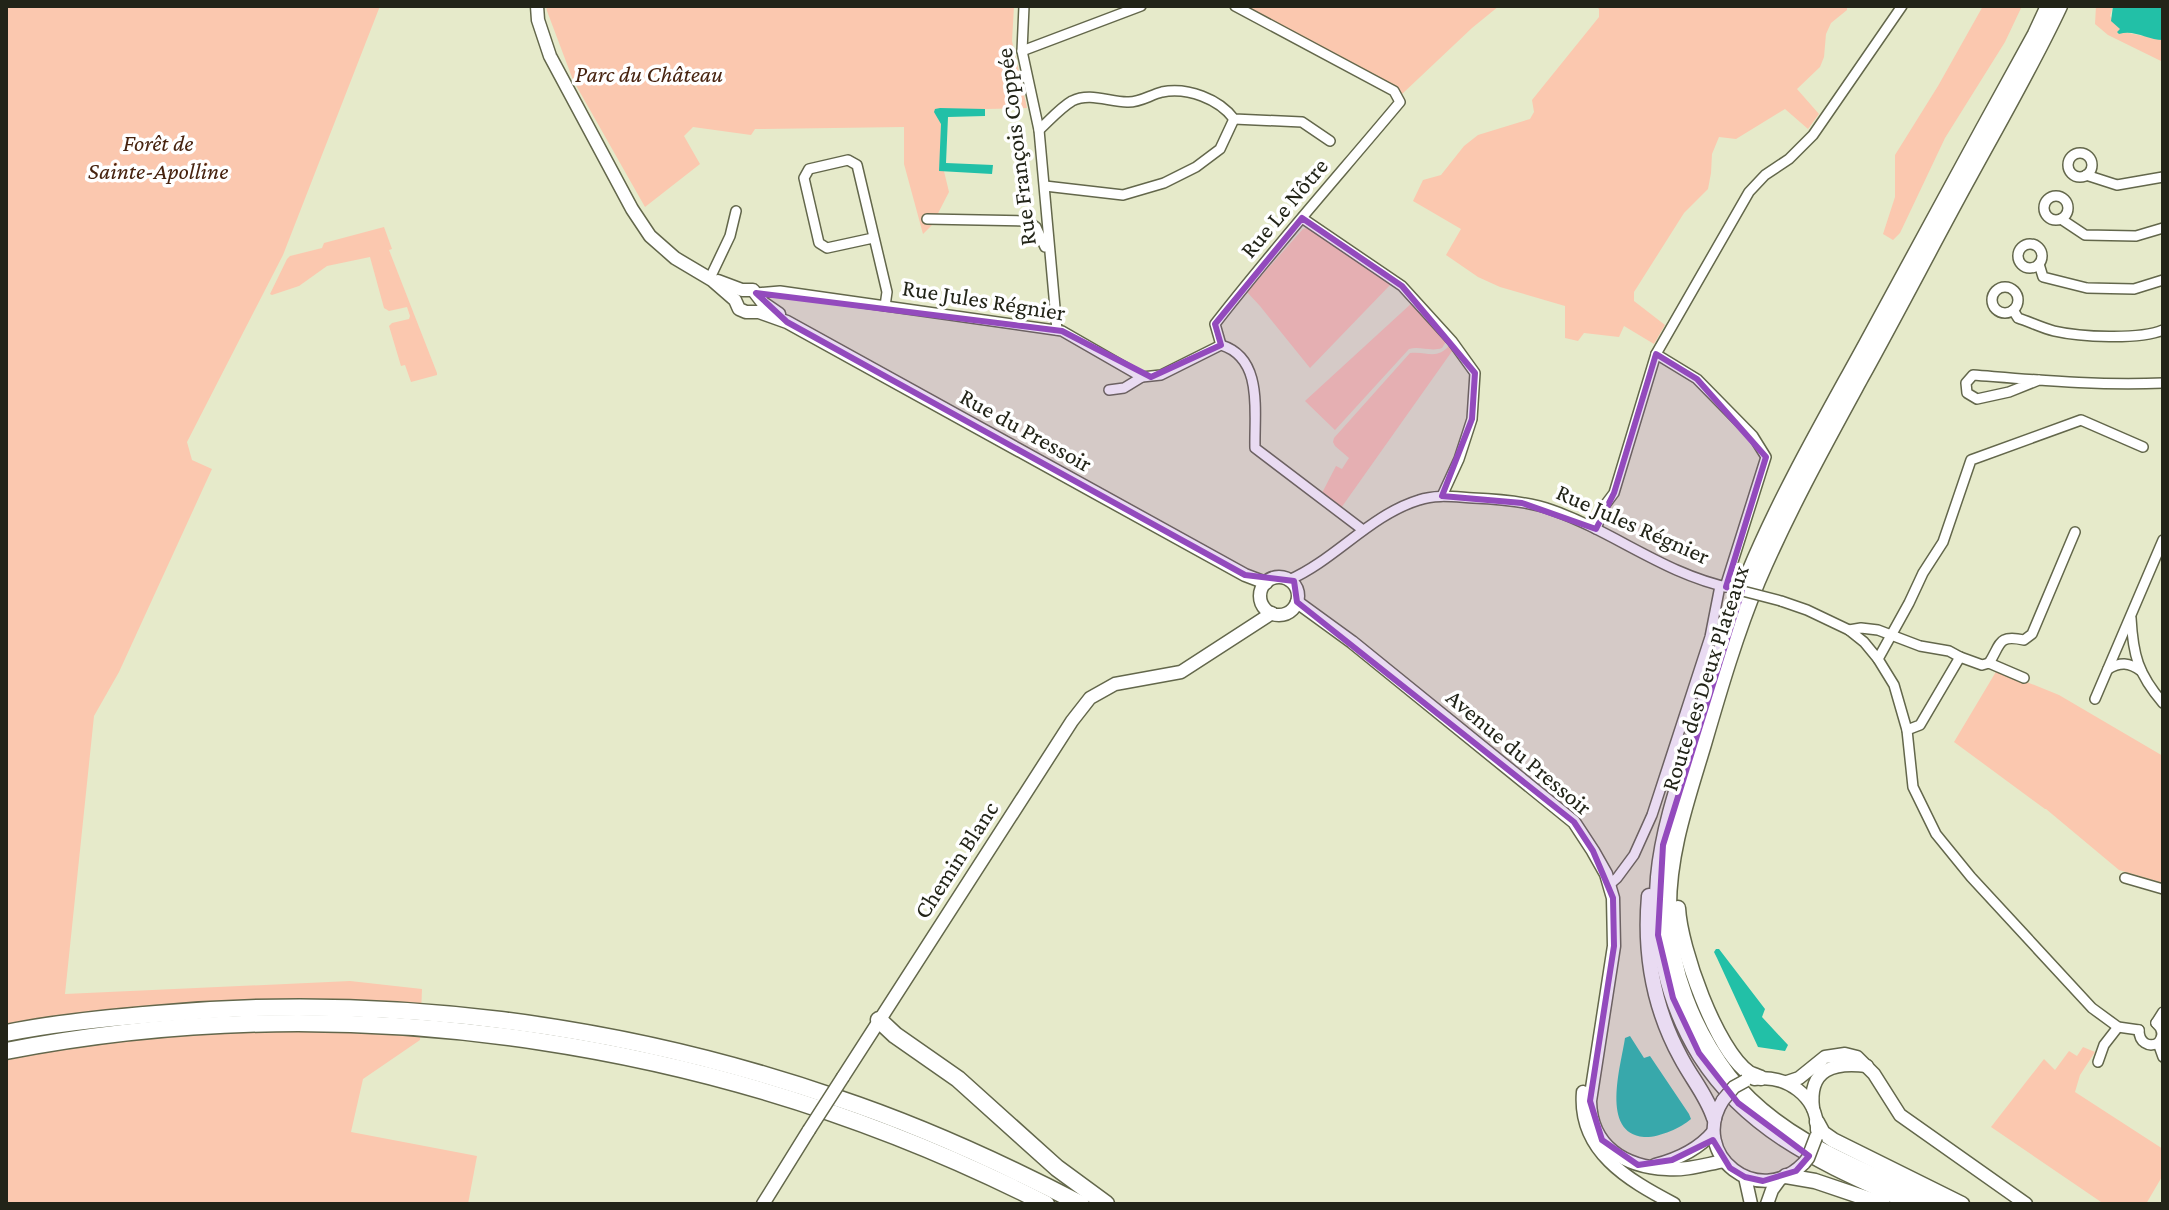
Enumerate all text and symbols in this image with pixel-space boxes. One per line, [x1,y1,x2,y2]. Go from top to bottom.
street label: Rue François Coppée [990,47,1041,247]
park label: Parc du Château [575,60,723,87]
park label: Forêt de Sainte-Apolline [88,129,228,184]
street label: Rue Le Nôtre [1234,152,1333,263]
street label: Rue Jules Régnier [901,273,1068,326]
street label: Rue du Pressoir [955,382,1097,477]
street label: Rue Jules Régnier [1552,478,1714,570]
street label: Route des Deux Plateaux [1655,562,1754,794]
street label: Avenue du Pressoir [1441,683,1598,821]
street label: Chemin Blanc [908,796,1003,923]

